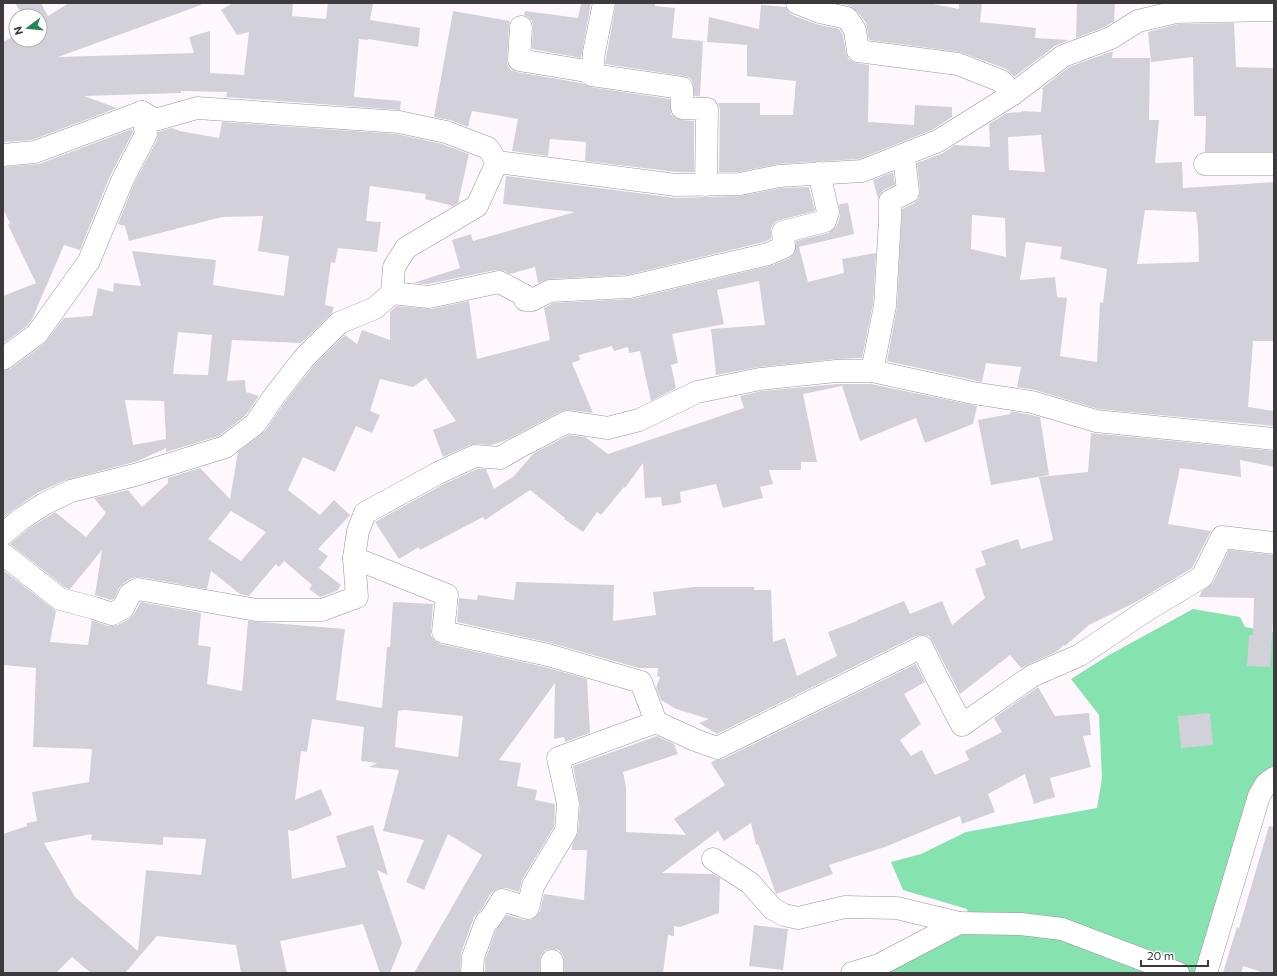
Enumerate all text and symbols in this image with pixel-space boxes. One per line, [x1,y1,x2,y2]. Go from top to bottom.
north arrow [8,8,48,48]
text: N [11,25,25,37]
scale bar [1141,942,1208,968]
text: 20 m [1147,948,1174,962]

